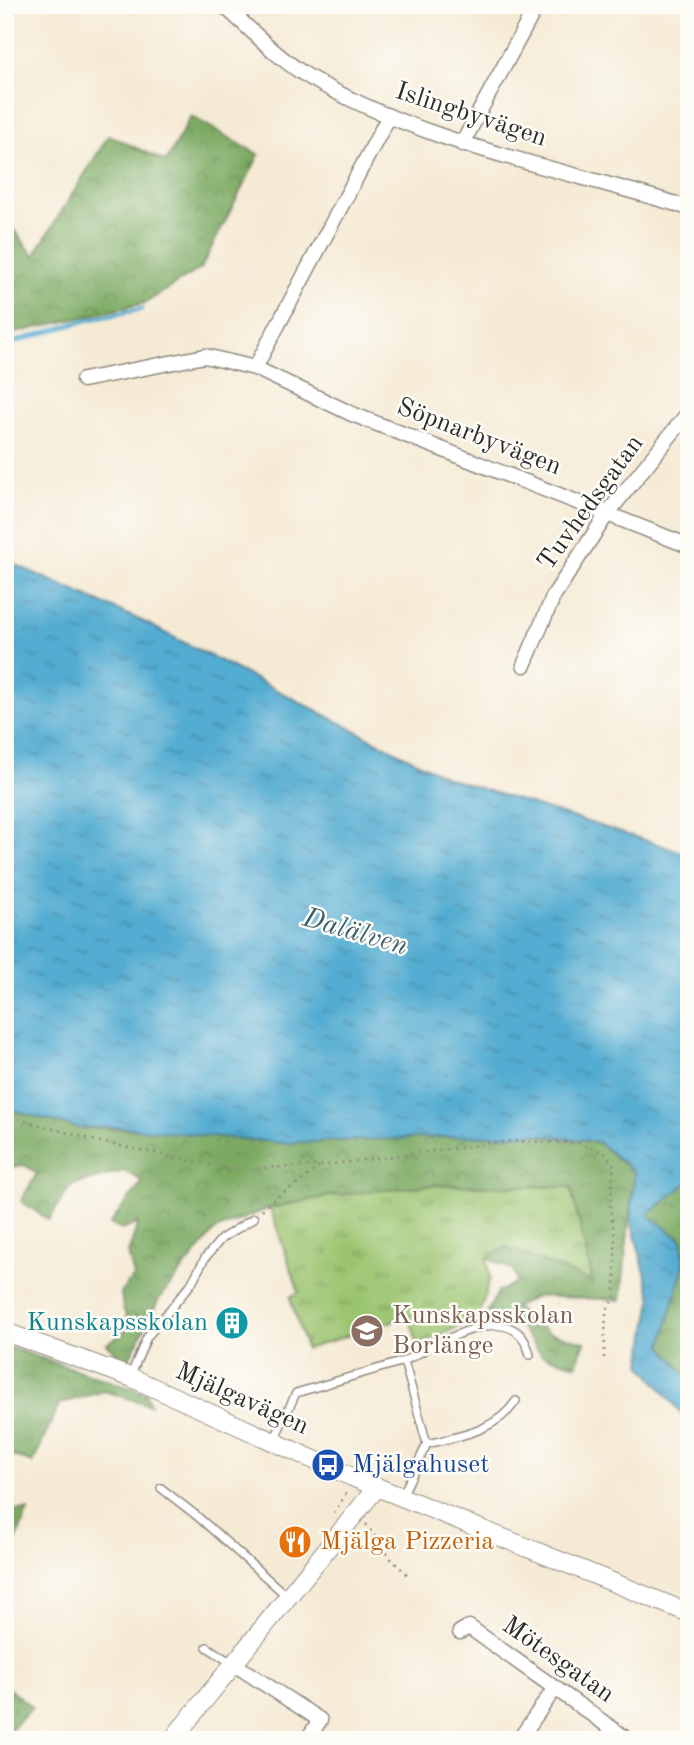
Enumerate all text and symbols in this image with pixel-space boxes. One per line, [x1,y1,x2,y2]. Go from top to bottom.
street label: Islingbyvägen [392,78,550,152]
street label: Söpnarbyvägen [393,394,565,480]
street label: Tuvhedsgatan [533,431,649,575]
water label: Dalälven [298,904,411,961]
place label: Kunskapsskolan Borlänge [392,1303,574,1359]
building icon: Kunskapsskolan [213,1304,251,1342]
place label: Kunskapsskolan [26,1310,208,1336]
school or university icon: Kunskapsskolan Borlänge [348,1312,386,1350]
street label: Mjälgavägen [172,1358,312,1440]
bus stop icon: Mjälgahuset [309,1446,347,1484]
place label: Mjälgahuset [352,1452,489,1478]
restaurant icon: Mjälga Pizzeria [276,1523,314,1561]
place label: Mjälga Pizzeria [320,1529,494,1555]
street label: Mötesgatan [497,1612,619,1708]

